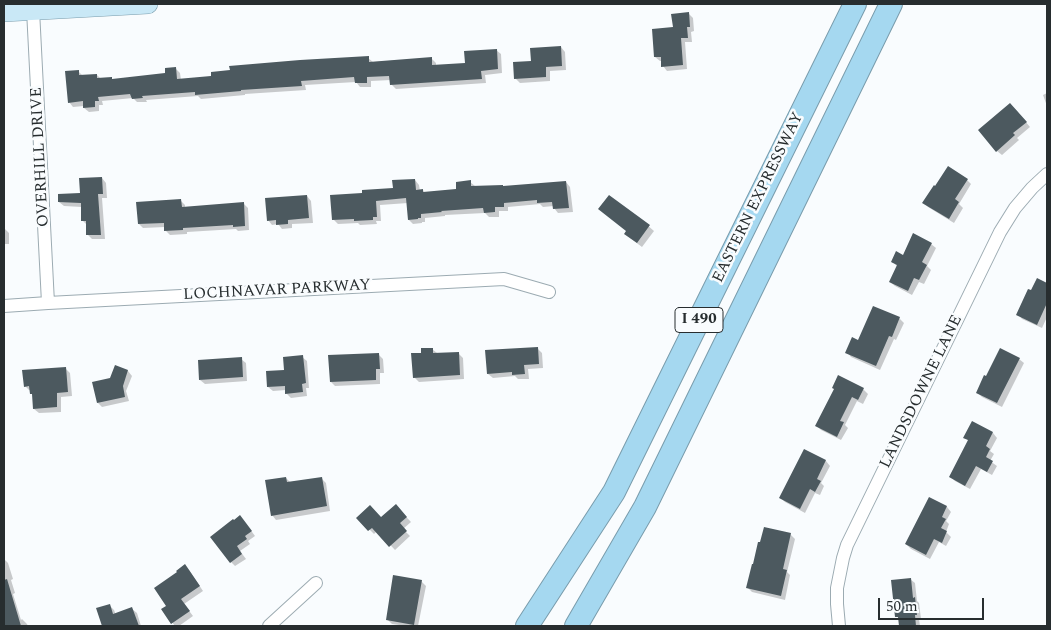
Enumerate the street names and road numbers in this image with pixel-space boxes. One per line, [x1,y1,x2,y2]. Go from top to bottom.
street label: OVERHILL DRIVE [28,87,54,227]
street label: EASTERN EXPRESSWAY [709,110,809,286]
street label: LOCHNAVAR PARKWAY [183,276,371,306]
road number: I 490 [675,308,723,332]
street label: LANDSDOWNE LANE [877,312,967,472]

